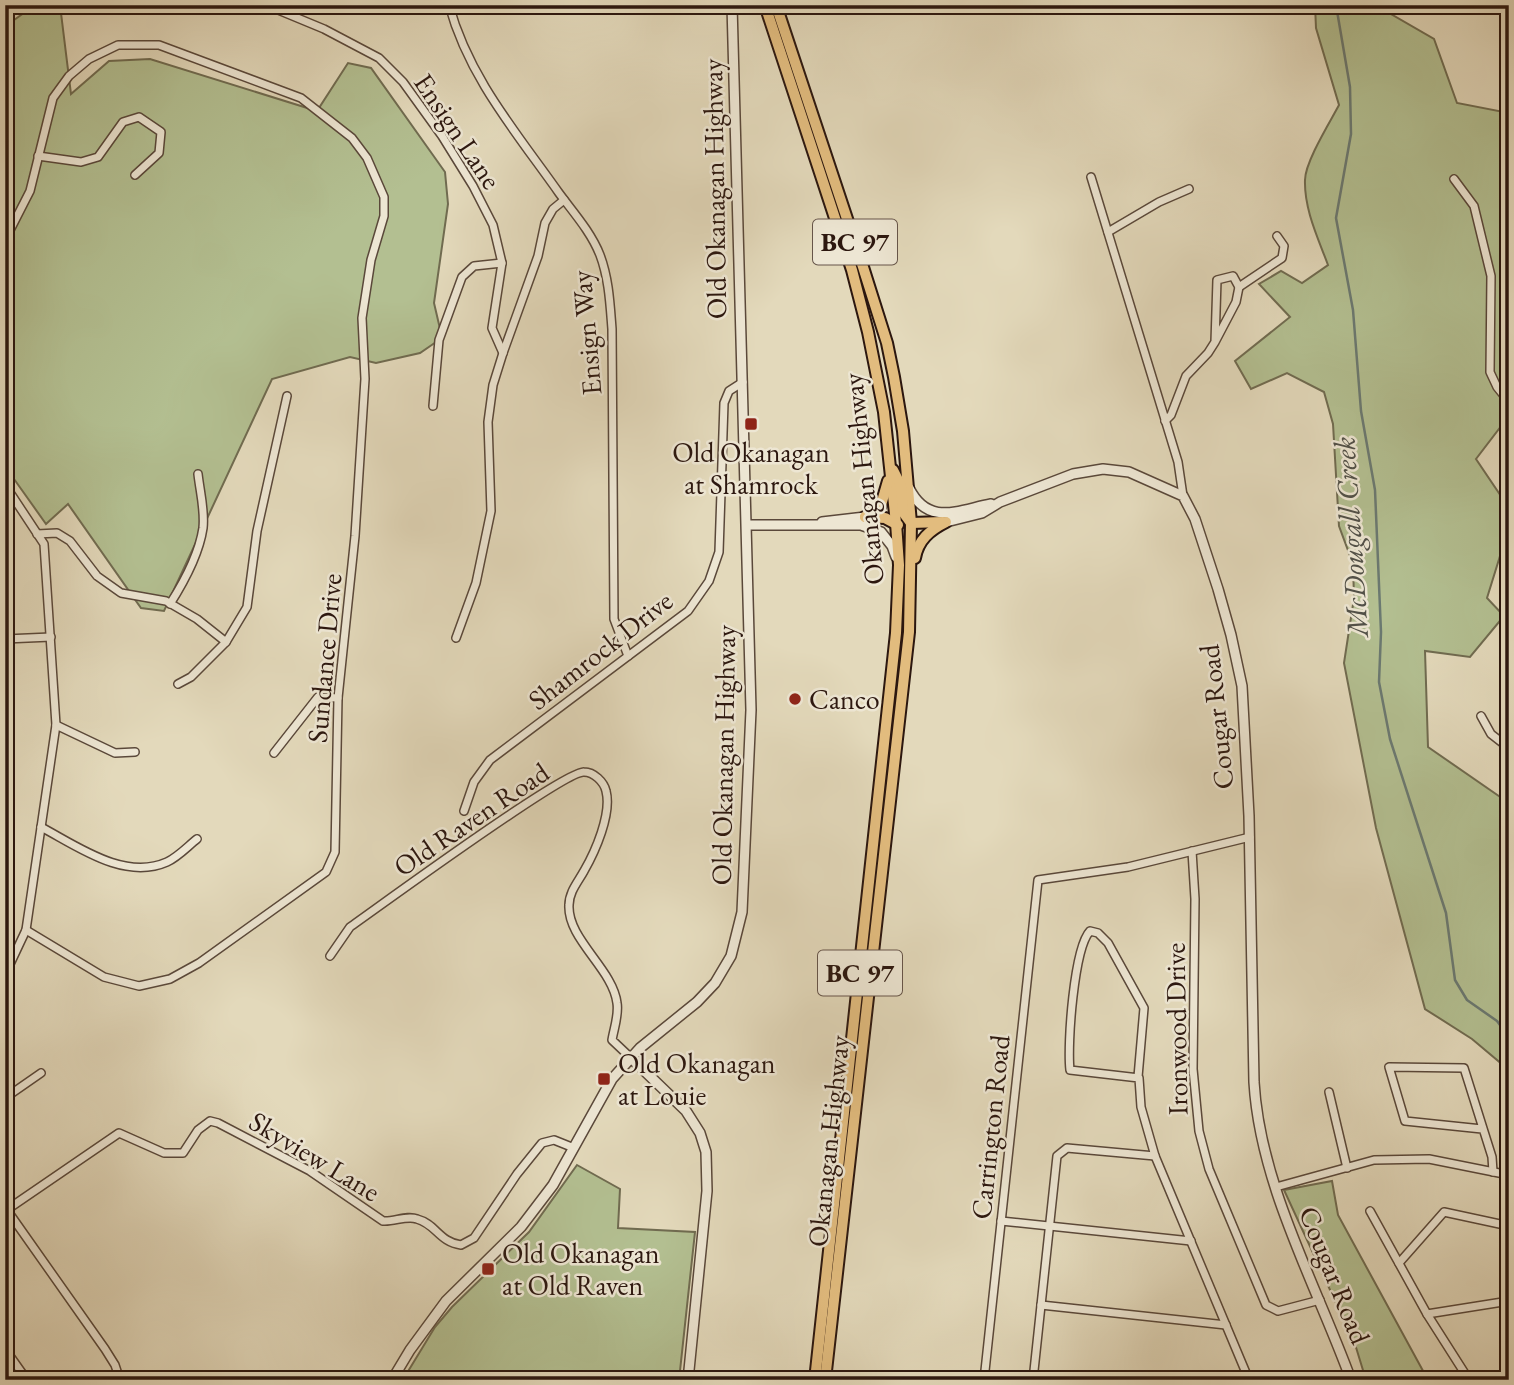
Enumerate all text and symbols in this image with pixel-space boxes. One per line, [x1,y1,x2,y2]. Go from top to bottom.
street label: Old Okanagan Highway [694,58,734,320]
street label: Ensign Lane [406,66,510,196]
road number: BC 97 [813,219,897,264]
street label: Ensign Way [563,268,609,397]
street label: Okanagan Highway [834,371,892,587]
marker: Old Okanagan at Shamrock [743,416,759,432]
place label: Old Okanagan at Shamrock [672,434,830,502]
water label: McDougall Creek [1324,435,1377,640]
street label: Sundance Drive [299,572,349,744]
street label: Shamrock Drive [521,582,680,718]
street label: Old Okanagan Highway [703,624,743,886]
street label: Cougar Road [1190,642,1242,791]
place label: Canco [809,681,880,717]
marker: Canco [787,691,803,707]
street label: Old Raven Road [386,753,556,884]
street label: Ironwood Drive [1156,942,1196,1116]
road number: BC 97 [818,950,902,996]
street label: Carrington Road [962,1032,1018,1221]
street label: Okanagan Highway [799,1033,857,1249]
place label: Old Okanagan at Louie [618,1045,776,1113]
marker: Old Okanagan at Louie [596,1071,612,1087]
street label: Skyview Lane [243,1103,387,1209]
street label: Cougar Road [1291,1201,1379,1350]
place label: Old Okanagan at Old Raven [502,1235,660,1303]
marker: Old Okanagan at Old Raven [480,1261,496,1277]

